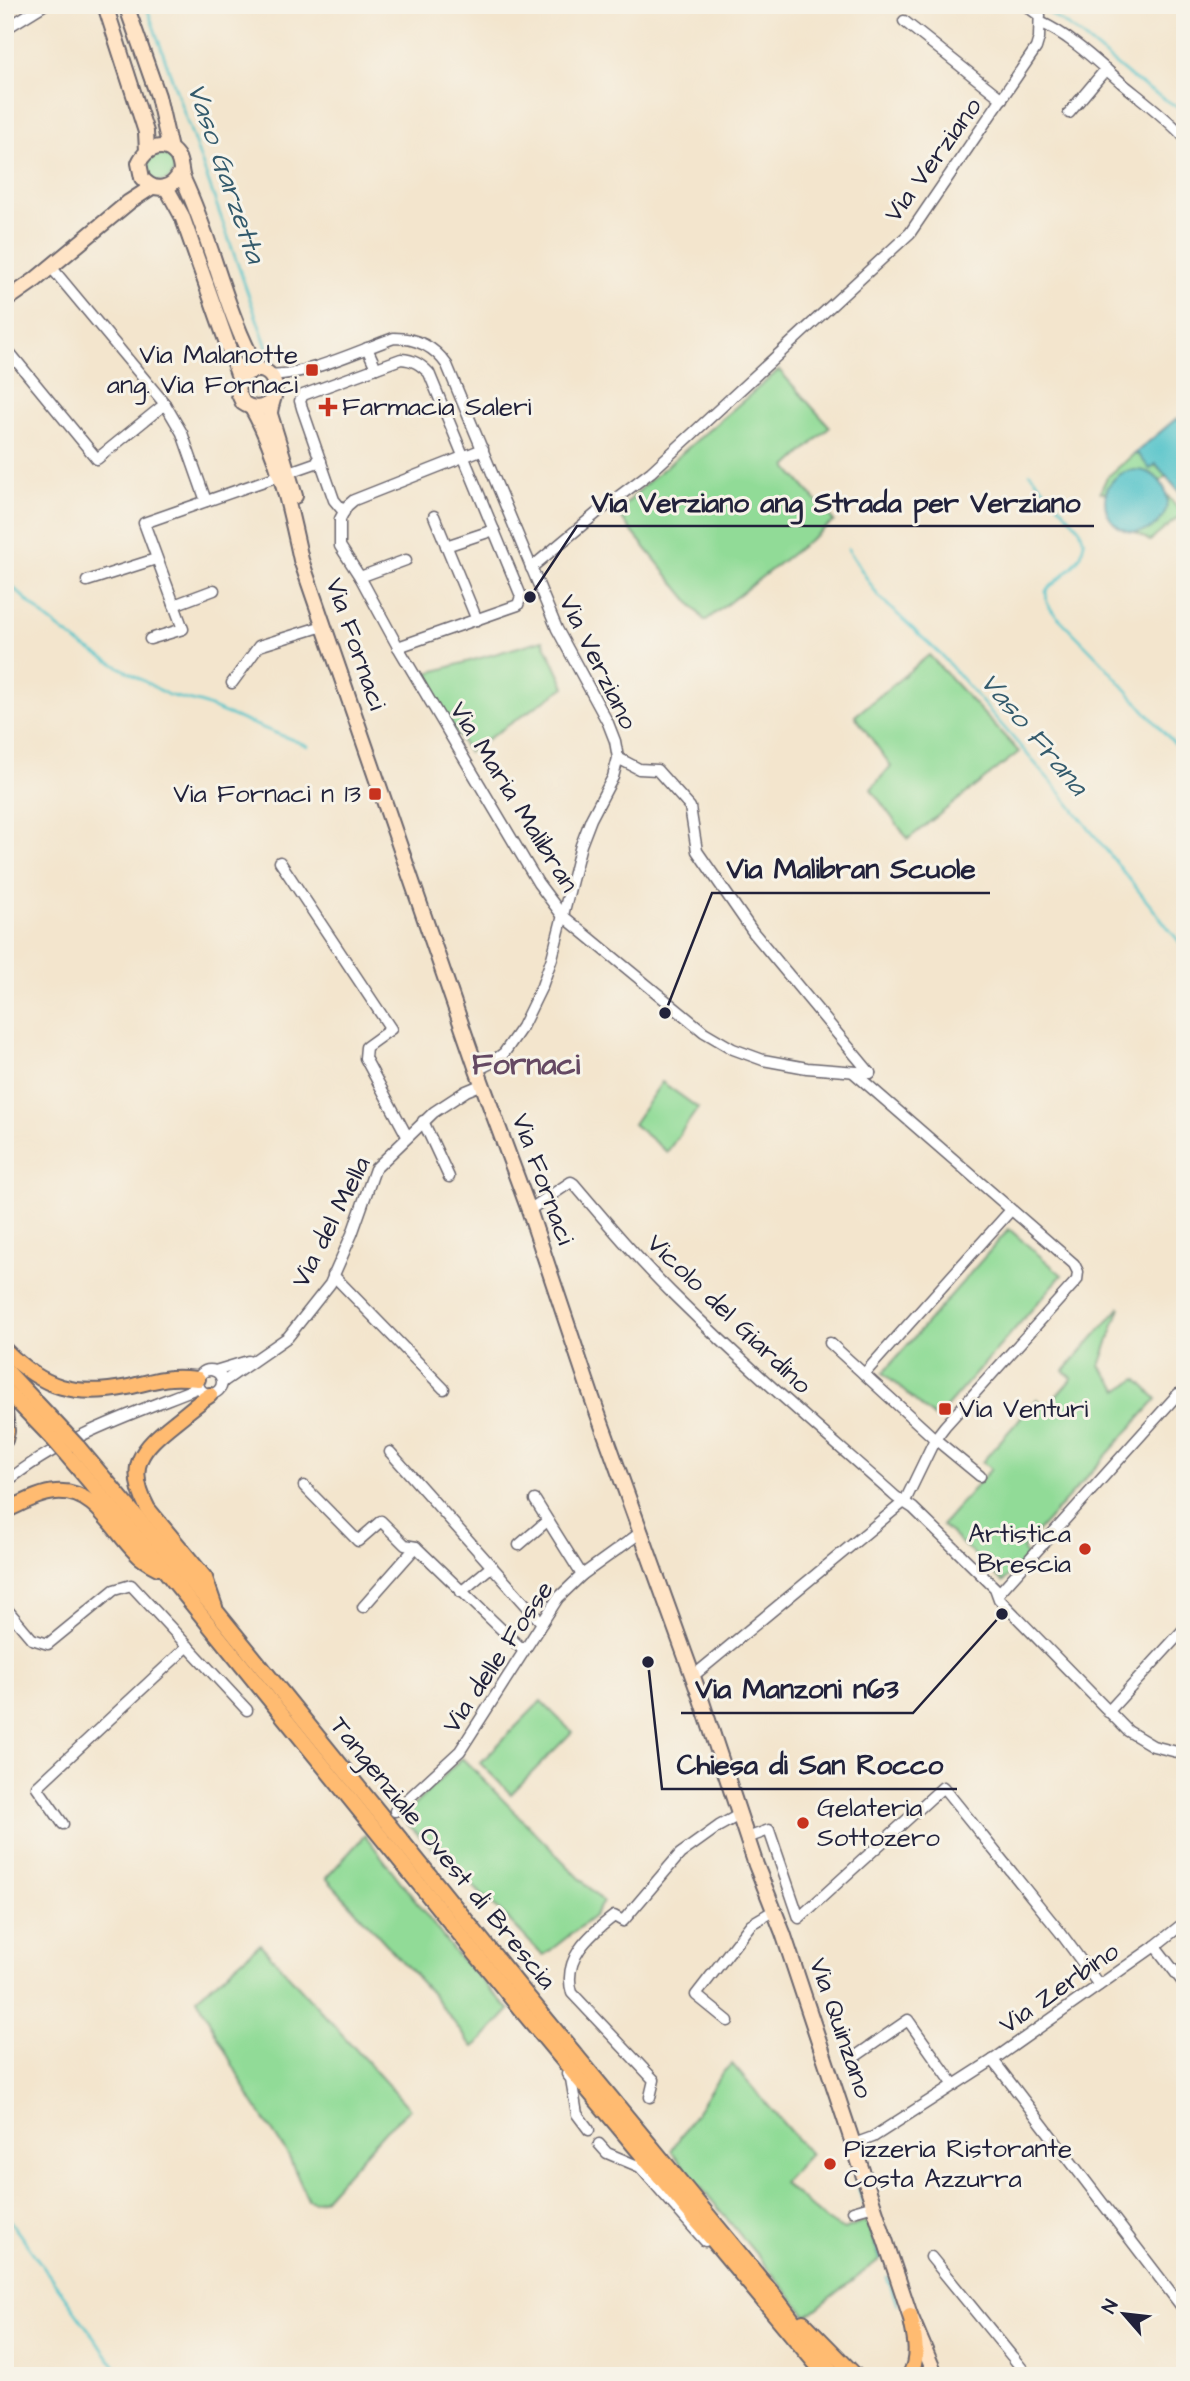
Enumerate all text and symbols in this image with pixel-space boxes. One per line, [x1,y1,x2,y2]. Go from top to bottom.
water label: Vaso Garzetta [177,78,276,270]
street label: Via Verziano [875,90,991,230]
place label: Via Malanotte ang. Via Fornaci [107,337,298,405]
marker: Via Malanotte ang. Via Fornaci [304,362,320,378]
place label: Farmacia Saleri [342,389,532,425]
marker: Farmacia Saleri [320,399,336,415]
callout: Via Verziano ang Strada per Verziano [577,477,1094,526]
text: Via Verziano ang Strada per Verziano [590,484,1081,525]
street label: Via Fornaci [317,573,395,715]
street label: Via Verziano [550,588,646,736]
water label: Vaso Frana [971,664,1098,805]
street label: Via Maria Malibran [441,695,587,899]
place label: Via Fornaci n 13 [173,776,361,812]
marker: Via Fornaci n 13 [367,786,383,802]
callout: Via Malibran Scuole [712,844,990,893]
text: Via Malibran Scuole [725,850,976,889]
district label: Fornaci [472,1044,580,1086]
street label: Via Fornaci [503,1108,583,1250]
street label: Via del Mella [283,1150,379,1294]
street label: Vicolo del Giardino [639,1226,820,1402]
place label: Via Venturi [959,1391,1088,1427]
marker: Via Venturi [937,1401,953,1417]
place label: Artistica Brescia [968,1516,1071,1582]
marker: Artistica Brescia [1077,1541,1093,1557]
street label: Via delle Fosse [434,1574,562,1740]
callout: Via Manzoni n63 [681,1664,913,1713]
text: Via Manzoni n63 [694,1670,900,1709]
street label: Tangenziale Ovest di Brescia [320,1709,565,1998]
callout: Chiesa di San Rocco [662,1740,957,1789]
text: Chiesa di San Rocco [677,1746,944,1785]
place label: Gelateria Sottozero [817,1790,940,1856]
marker: Gelateria Sottozero [795,1815,811,1831]
street label: Via Zerbino [992,1933,1126,2043]
street label: Via Quinzano [800,1953,882,2103]
place label: Pizzeria Ristorante Costa Azzurra [844,2131,1072,2197]
marker: Pizzeria Ristorante Costa Azzurra [822,2156,838,2172]
north arrow [1088,2280,1158,2350]
text: N [1096,2295,1125,2318]

